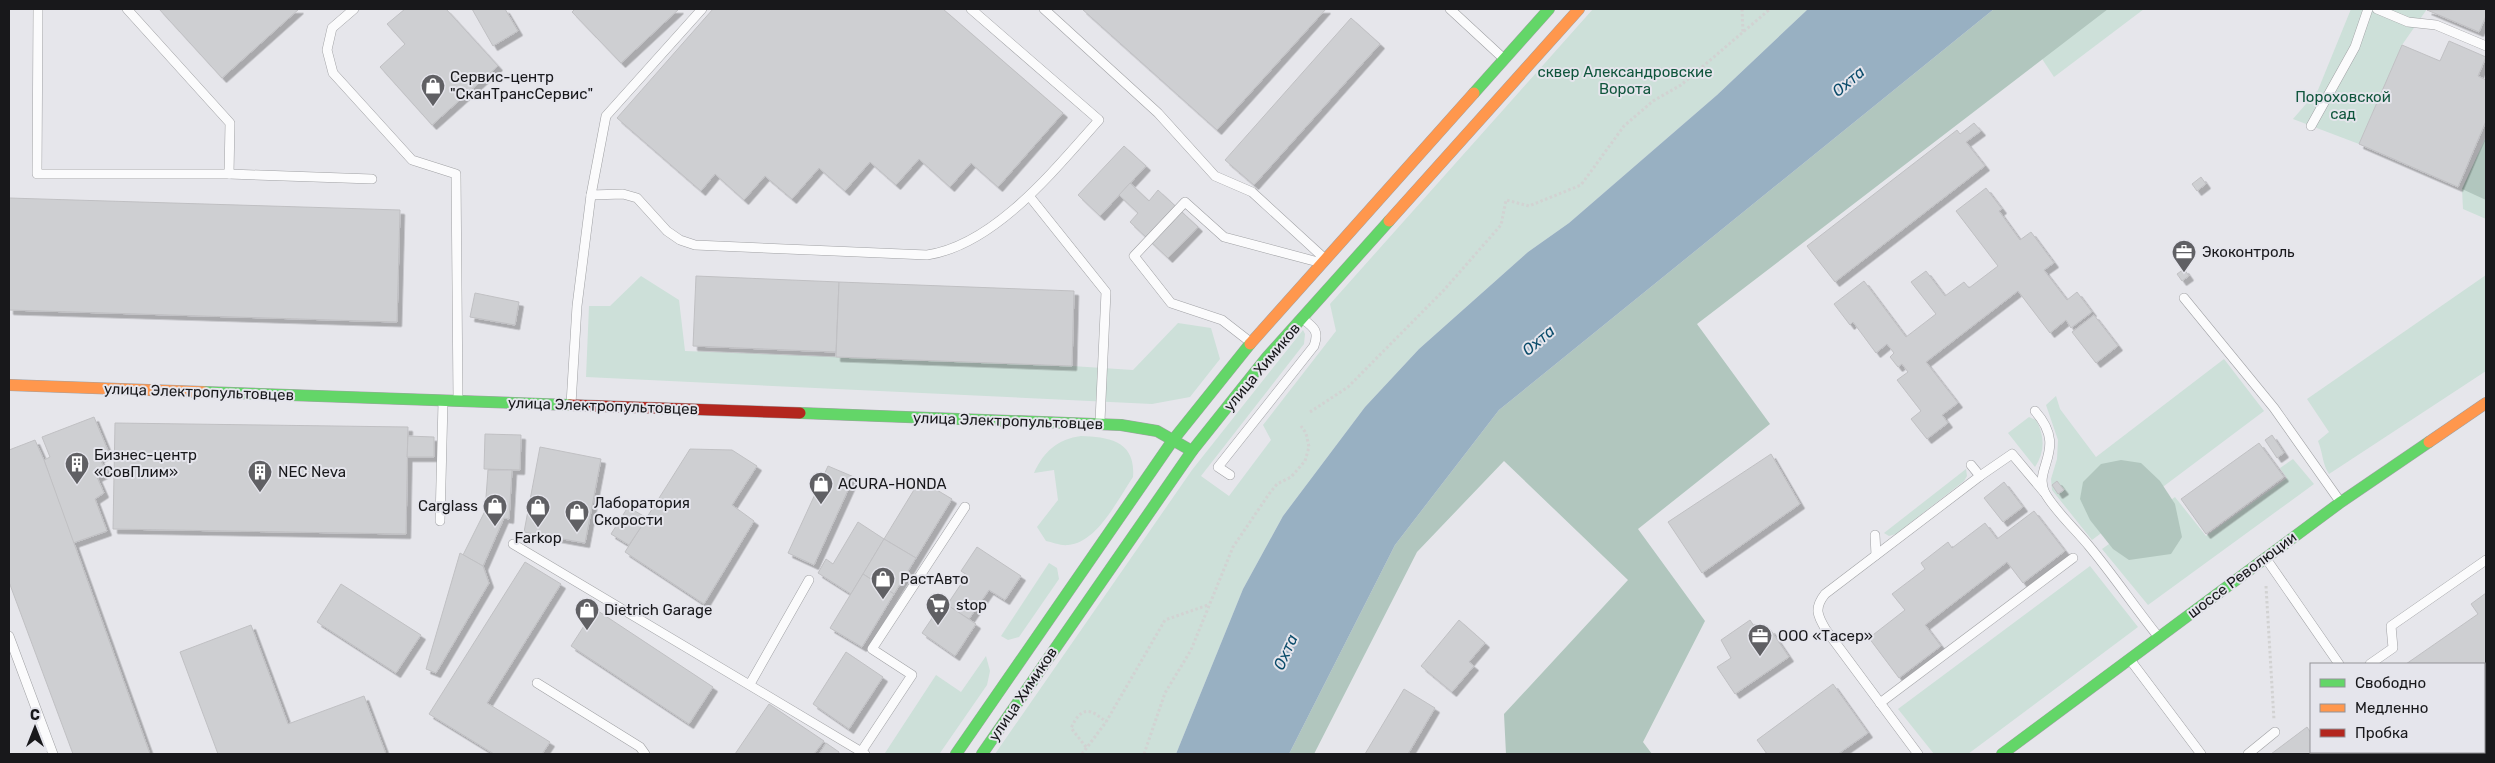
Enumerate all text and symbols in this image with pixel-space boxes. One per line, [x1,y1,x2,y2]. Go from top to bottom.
water label: Охта [1828,62,1869,101]
park label: сквер Александровские Ворота [1537,63,1713,98]
place label: Сервис-центр "СканТрансСервис" [450,68,593,103]
shop icon: Сервис-центр "СканТрансСервис" [420,73,446,107]
park label: Пороховской сад [2295,88,2391,123]
office icon: Экоконтроль [2171,239,2197,273]
place label: Экоконтроль [2202,243,2295,261]
street label: улица Химиков [1220,319,1304,415]
water label: Охта [1518,321,1559,360]
street label: улица Электропультовцев [104,380,294,404]
street label: улица Электропультовцев [508,394,698,418]
street label: улица Электропультовцев [913,409,1103,433]
place label: Бизнес-центр «СовПлим» [94,446,197,481]
building icon: Бизнес-центр «СовПлим» [64,451,90,485]
building icon: NEC Neva [247,459,273,493]
place label: NEC Neva [278,463,346,481]
shop icon: ACURA-HONDA [808,471,834,505]
place label: ACURA-HONDA [838,475,947,493]
shop icon: Carglass [482,493,508,527]
shop icon: Farkop [525,494,551,528]
place label: Лаборатория Скорости [594,494,690,529]
place label: Carglass [418,497,478,515]
shop icon: Лаборатория Скорости [564,499,590,533]
street label: шоссе Революции [2184,528,2300,622]
place label: Farkop [514,529,562,547]
shop icon: РастАвто [870,566,896,600]
place label: РастАвто [900,570,969,588]
supermarket icon: stop [925,592,951,626]
place label: stop [956,596,987,614]
shop icon: Dietrich Garage [574,597,600,631]
place label: Dietrich Garage [604,601,712,619]
office icon: ООО «Тасер» [1747,623,1773,657]
place label: ООО «Тасер» [1778,627,1873,645]
water label: Охта [1269,631,1302,673]
street label: улица Химиков [985,644,1061,744]
legend [2310,663,2485,753]
text: Свободно [2355,674,2426,692]
text: Медленно [2355,699,2428,717]
north arrow [10,703,60,753]
text: С [30,707,40,724]
text: Пробка [2355,724,2408,742]

